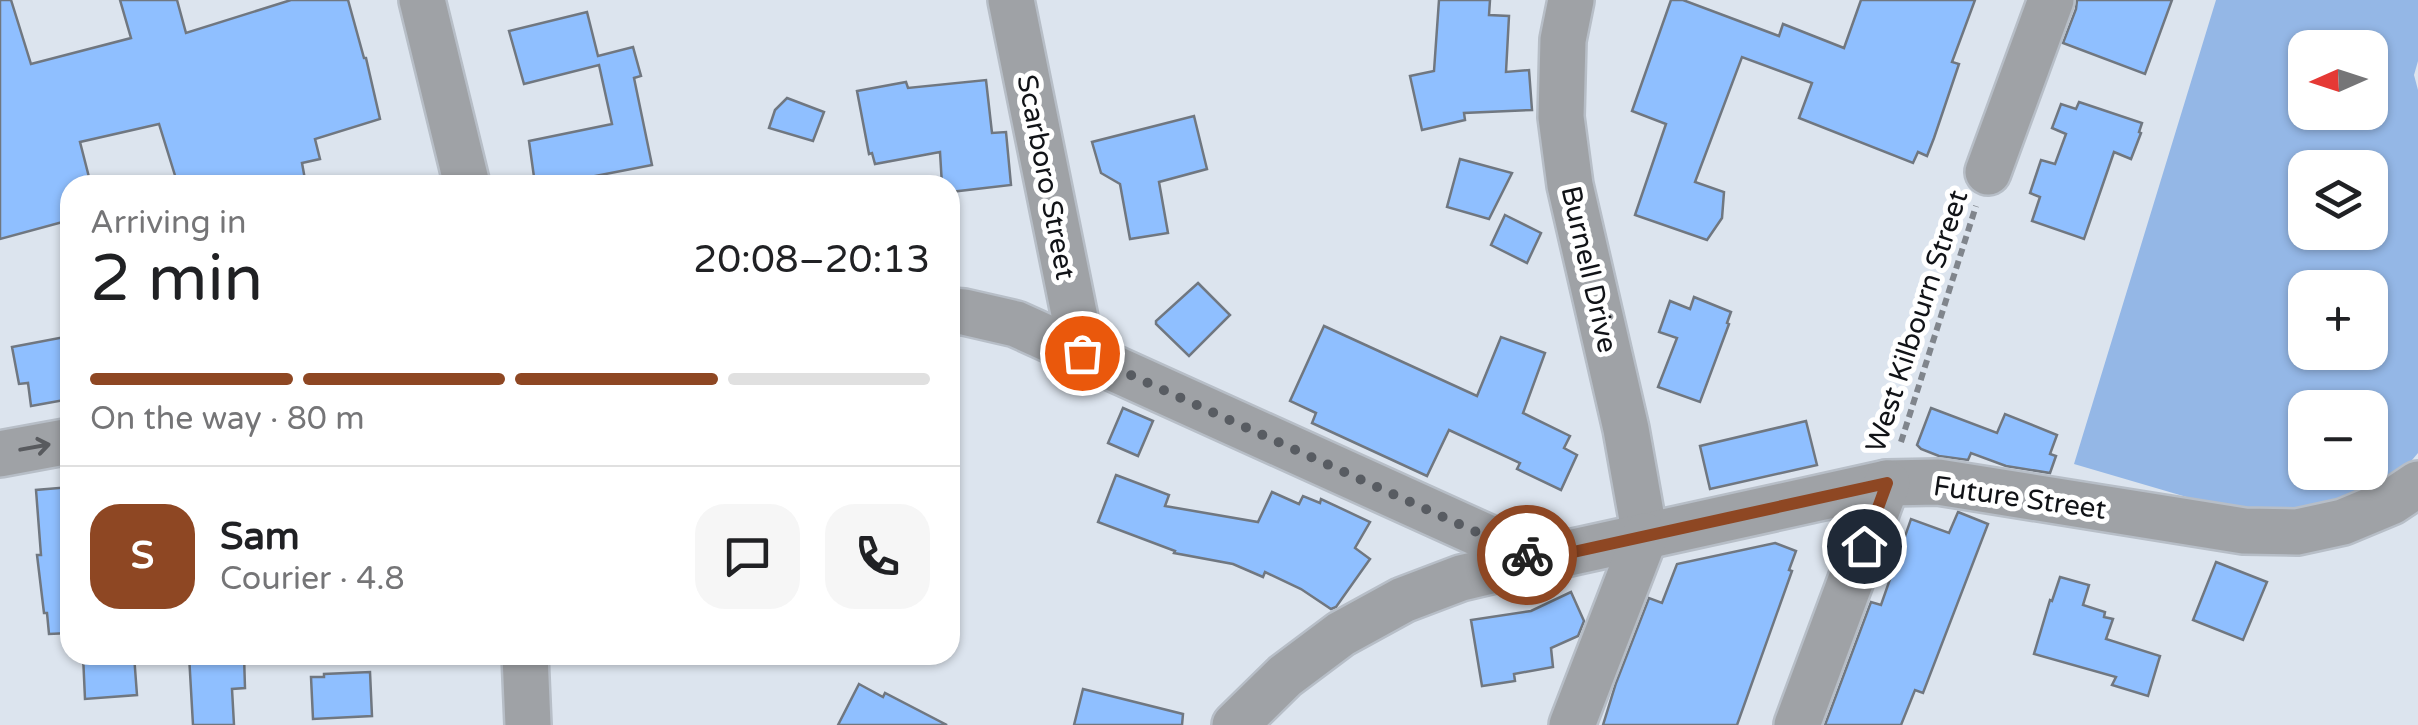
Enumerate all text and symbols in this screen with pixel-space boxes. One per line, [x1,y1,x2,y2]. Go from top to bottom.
north arrow [2288,30,2388,130]
map controls [2288,30,2388,490]
street label: Scarboro Street [1009,72,1083,283]
button: layers [2288,150,2388,250]
street label: Burnell Drive [1553,183,1625,356]
street label: West Kilbourn Street [1858,186,1976,457]
text: Arriving in [90,204,247,242]
text: 20:08–20:13 [693,237,930,283]
text: 2 min [90,240,263,319]
button: + [2288,270,2388,370]
pin [1040,311,1125,396]
icon: bag [1055,326,1110,381]
button: − [2288,390,2388,490]
text: On the way · 80 m [90,400,365,438]
one-way arrow [18,437,50,456]
street label: Future Street [1931,469,2109,527]
button: chat [695,504,800,609]
button: phone [825,504,930,609]
pin [1822,504,1907,589]
courier [1477,505,1577,605]
text: Sam [220,514,300,560]
icon: home [1837,519,1892,574]
icon: bike [1500,528,1555,583]
text: S [131,533,154,579]
text: Courier · 4.8 [220,560,405,598]

